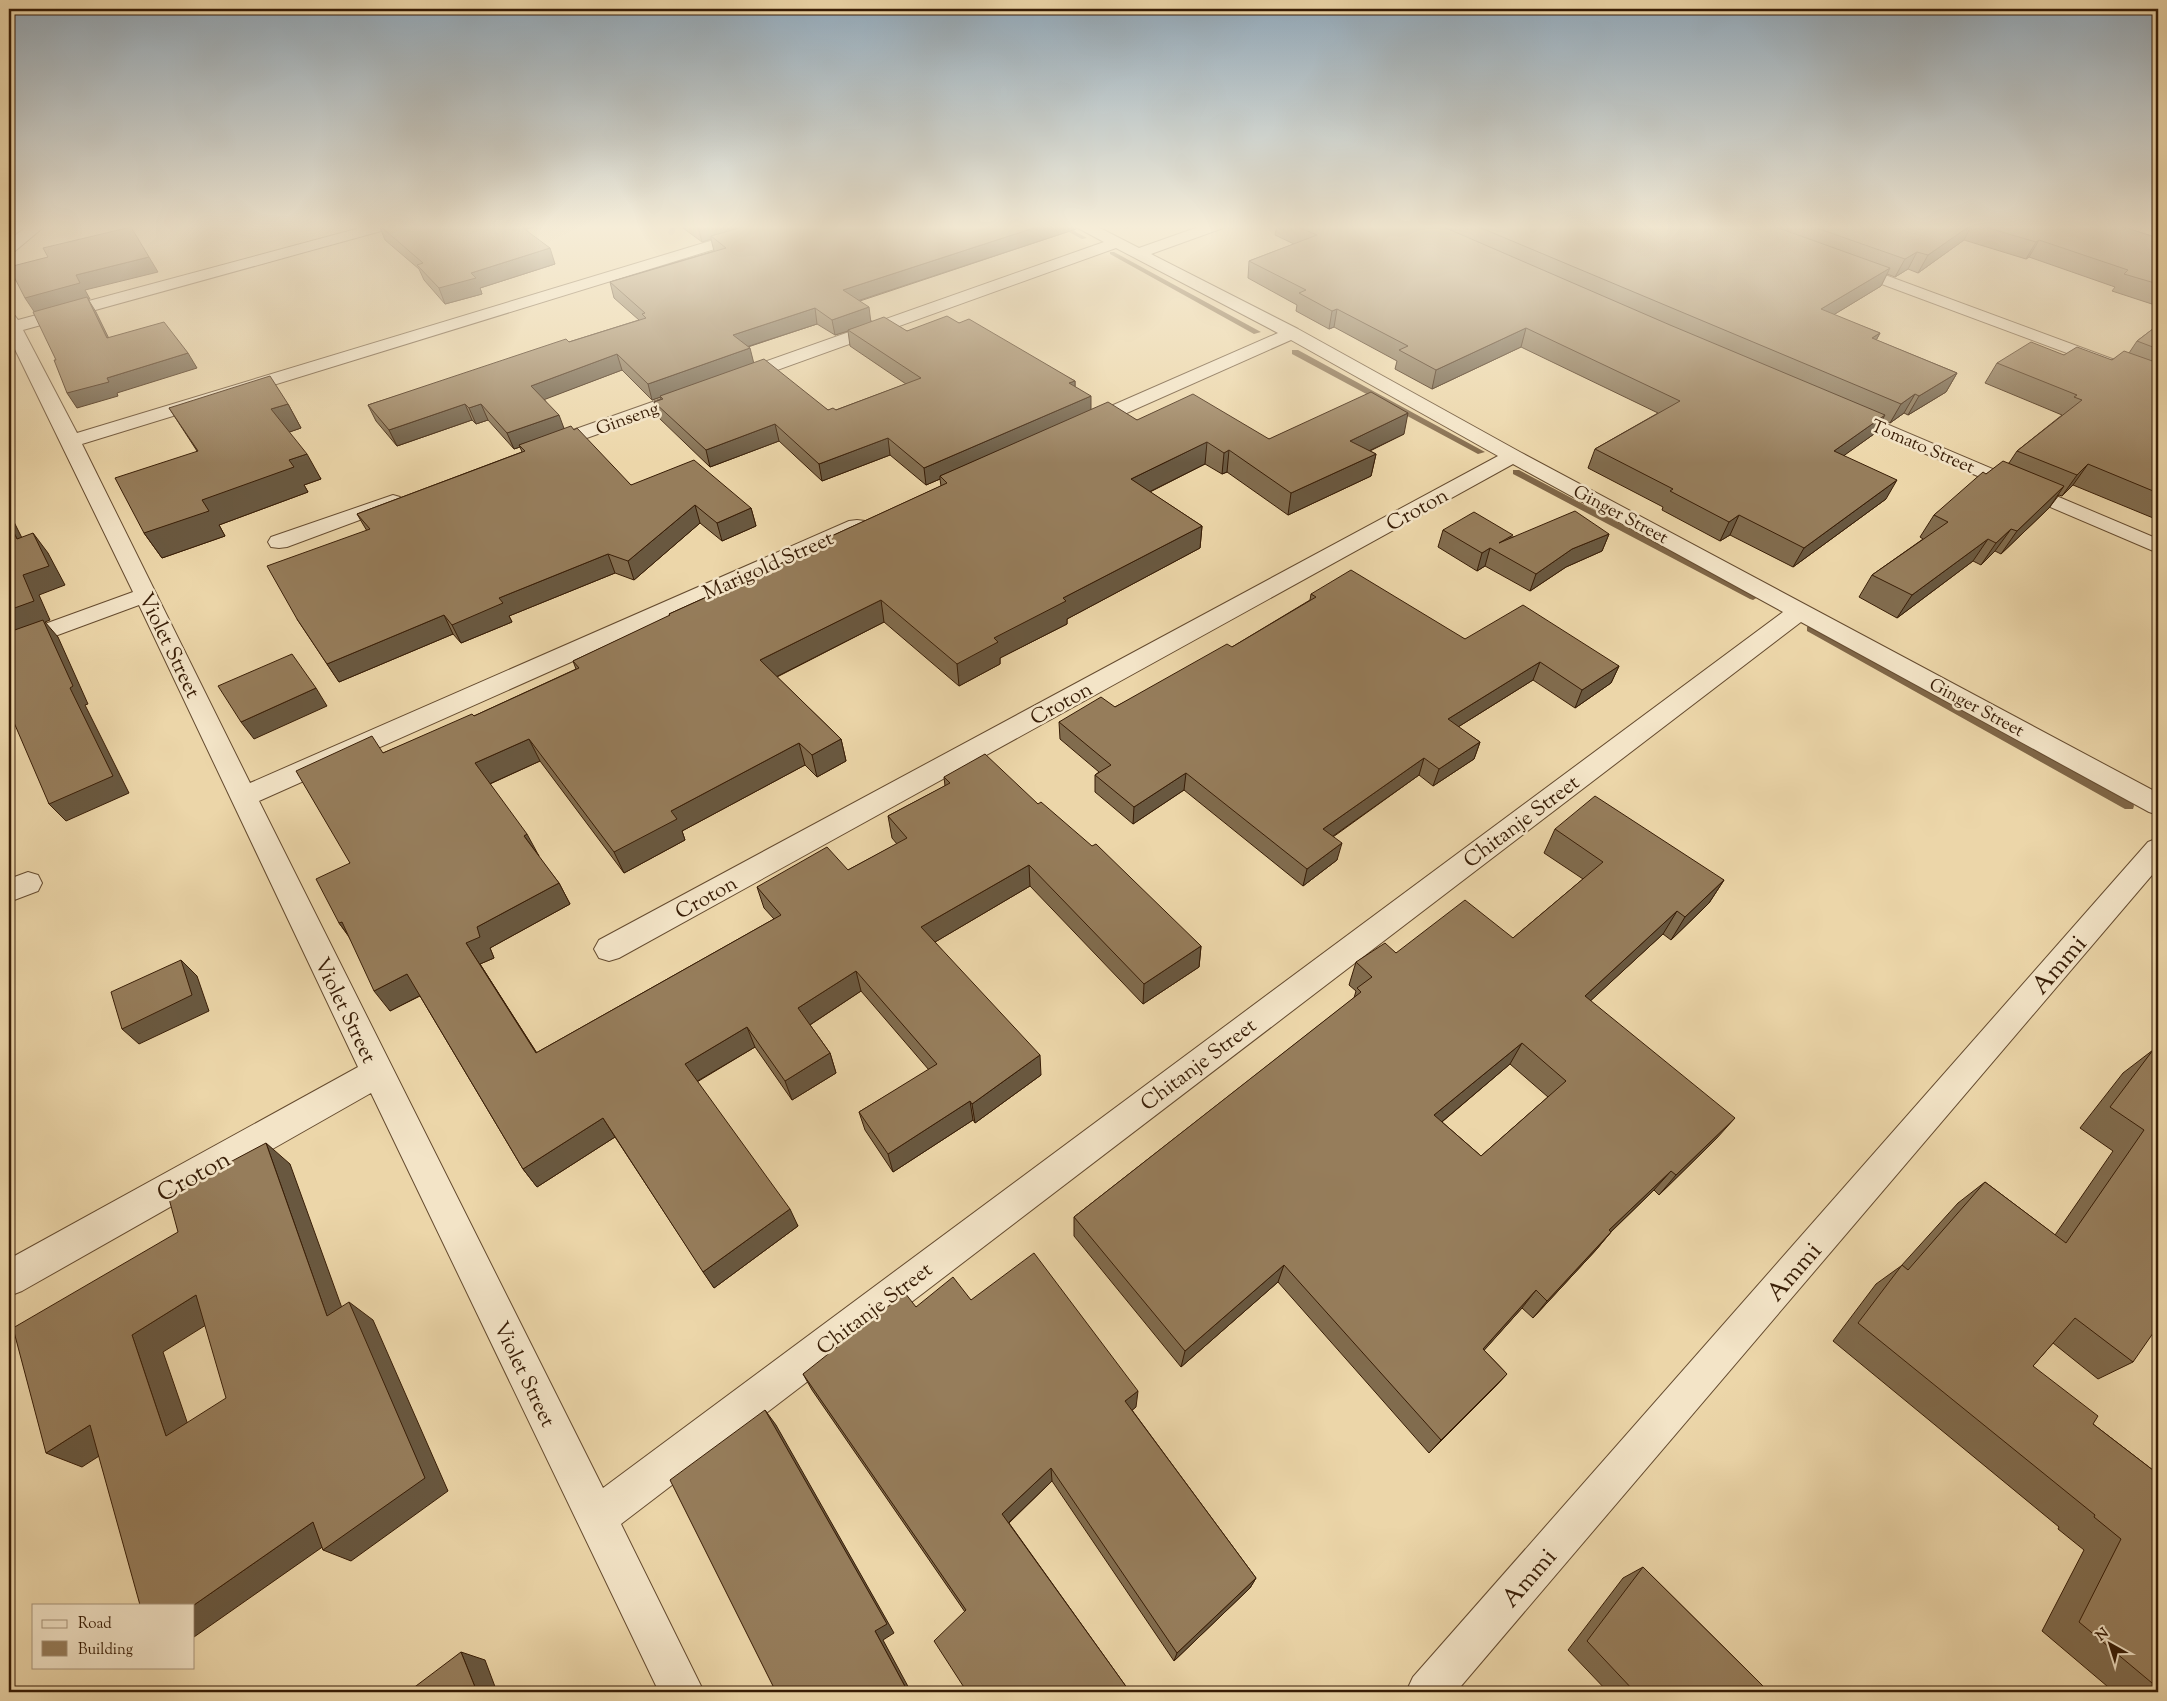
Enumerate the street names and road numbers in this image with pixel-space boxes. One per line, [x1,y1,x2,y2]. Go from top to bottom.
street label: Ginseng [593,396,663,443]
street label: Tomato Street [1866,414,1978,481]
street label: Ginger Street [1568,480,1672,552]
street label: Croton [1381,481,1455,540]
street label: Marigold Street [699,525,839,609]
street label: Violet Street [130,588,207,704]
street label: Ginger Street [1924,673,2028,745]
street label: Croton [1025,675,1099,734]
street label: Chitanje Street [1458,769,1586,876]
street label: Croton [670,869,744,928]
street label: Ammi [2024,928,2096,1004]
street label: Violet Street [306,953,383,1069]
street label: Chitanje Street [1135,1012,1263,1119]
street label: Croton [151,1142,238,1213]
street label: Ammi [1759,1235,1831,1311]
street label: Chitanje Street [811,1256,939,1363]
street label: Violet Street [485,1317,562,1433]
street label: Ammi [1494,1541,1566,1617]

